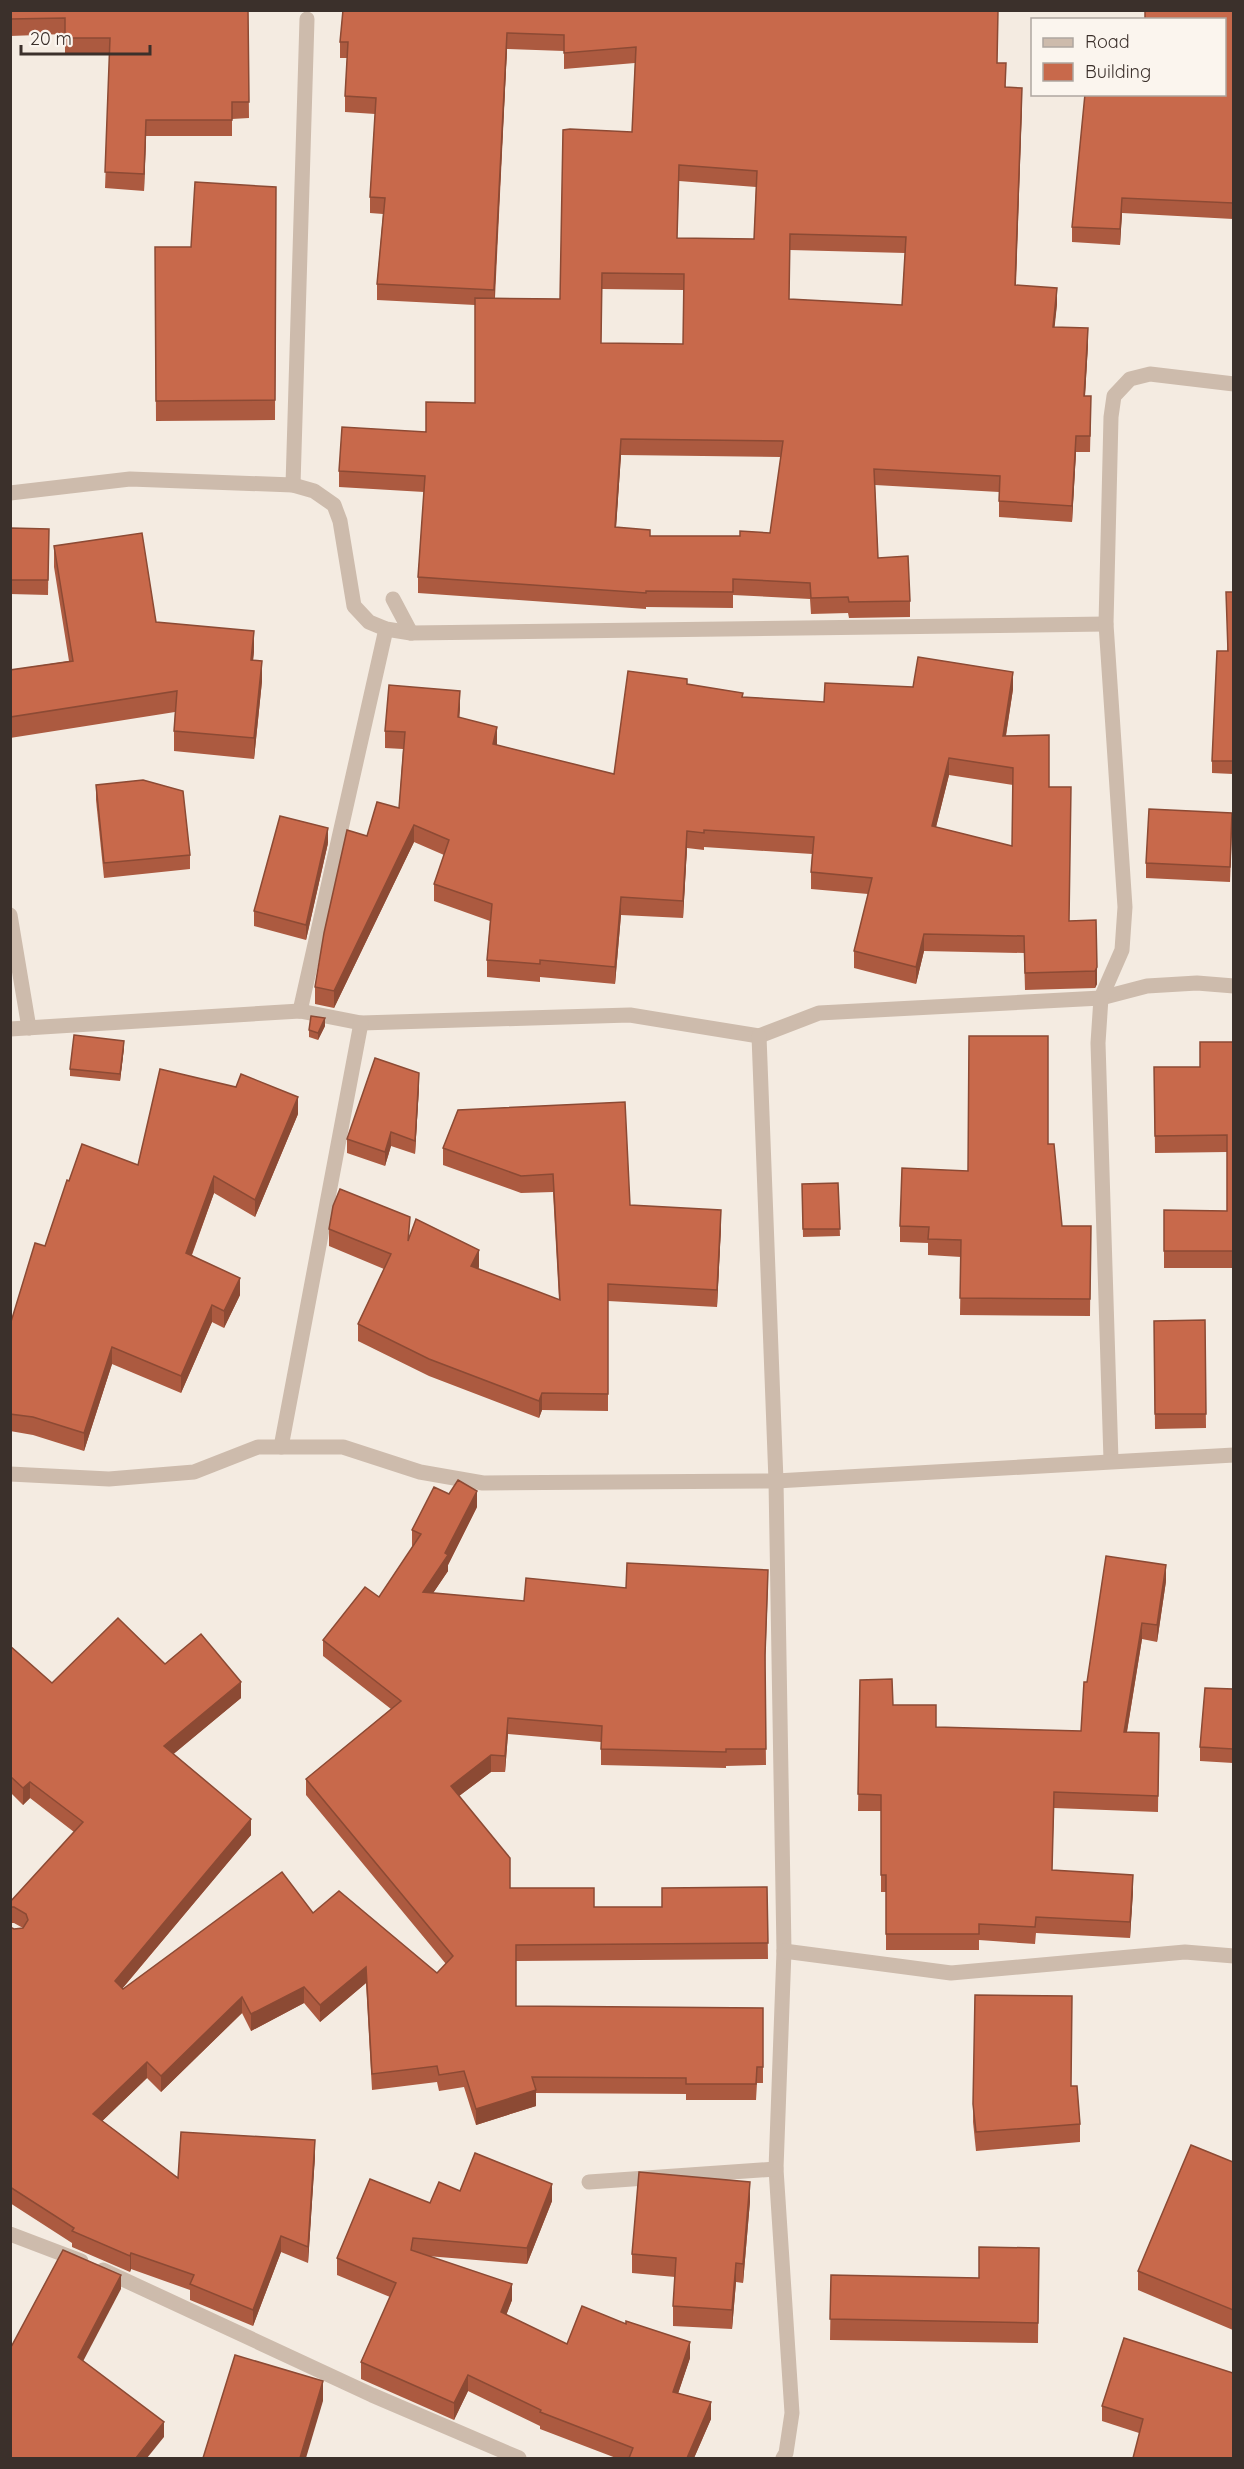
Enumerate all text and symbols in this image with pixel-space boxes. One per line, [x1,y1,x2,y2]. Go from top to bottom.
scale bar [21,18,150,56]
legend [1031,18,1226,96]
text: 20 m [30,27,72,50]
text: Road [1085,30,1130,53]
text: Building [1085,60,1151,83]

